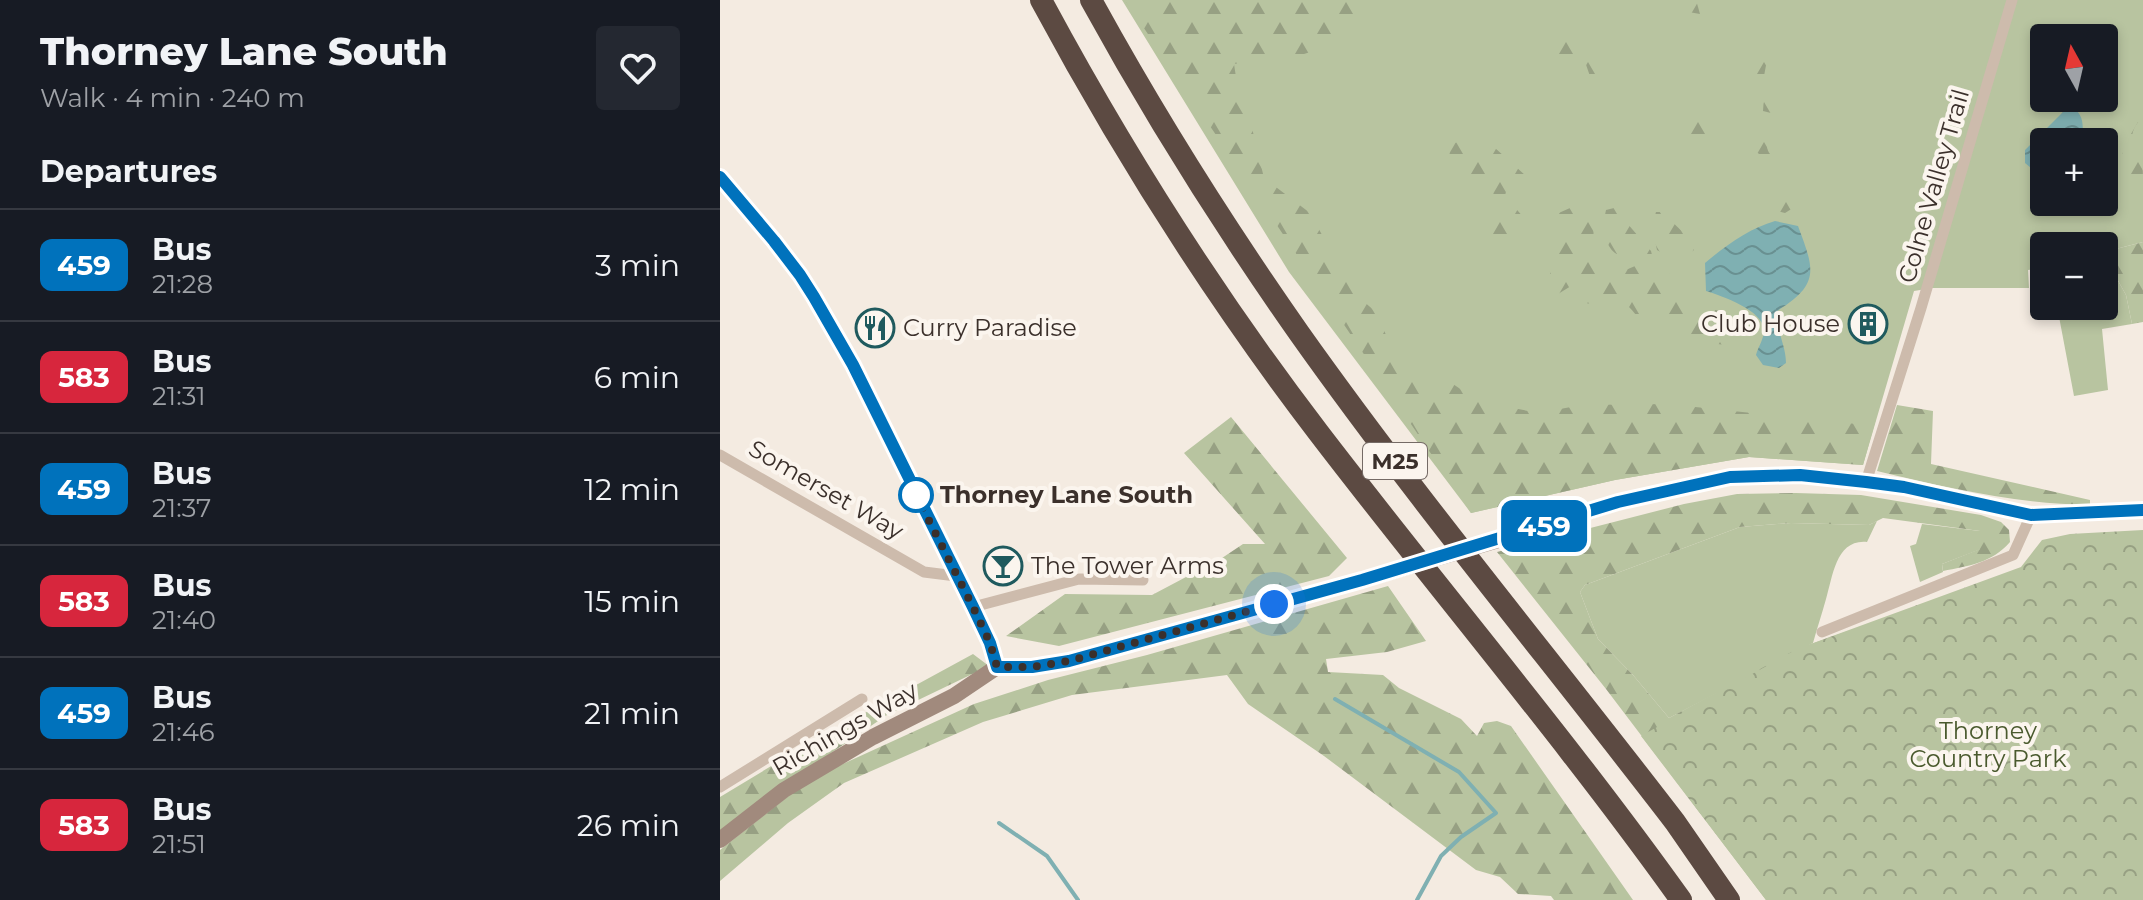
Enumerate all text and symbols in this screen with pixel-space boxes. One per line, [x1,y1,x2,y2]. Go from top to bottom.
north arrow [2030,24,2118,112]
map controls [2030,24,2118,320]
button: heart [596,26,680,110]
text: Thorney Lane South [40,28,448,75]
text: Walk · 4 min · 240 m [40,82,305,114]
street label: Colne Valley Trail [1892,86,1975,286]
button: + [2030,128,2118,216]
text: Departures [40,153,217,190]
text: Bus [152,231,212,268]
button: − [2030,232,2118,320]
text: 3 min [595,247,680,284]
text: 459 [57,248,111,282]
text: 21:28 [152,268,213,300]
building icon: Club House [1847,303,1889,345]
restaurant icon: Curry Paradise [854,307,896,349]
place label: Club House [1701,309,1840,338]
place label: Curry Paradise [903,313,1077,342]
text: Bus [152,343,212,380]
text: 6 min [594,359,680,396]
text: 583 [58,360,110,394]
text: 21:31 [152,380,206,412]
street label: Somerset Way [744,434,909,546]
road number: M25 [1363,443,1427,479]
text: Bus [152,455,212,492]
text: 12 min [584,471,680,508]
text: 459 [57,472,111,506]
marker: Thorney Lane South [899,478,933,512]
place label: Thorney Lane South [940,480,1193,509]
text: 21:37 [152,492,211,524]
line badge: 459 [1498,500,1590,552]
text: 459 [1517,509,1571,543]
bar icon: The Tower Arms [982,545,1024,587]
place label: The Tower Arms [1031,551,1224,580]
text: Bus [152,567,212,604]
text: 15 min [584,583,680,620]
text: 583 [58,584,110,618]
your location [1254,584,1294,624]
text: 21:40 [152,604,216,636]
street label: Richings Way [767,675,922,782]
text: Bus [152,679,212,716]
text: 21 min [584,695,680,732]
text: 459 [57,696,111,730]
text: 21:46 [152,716,215,748]
park label: Thorney Country Park [1909,716,2067,773]
text: Bus [152,791,212,828]
text: 26 min [577,807,680,844]
text: 583 [58,808,110,842]
text: 21:51 [152,828,206,860]

